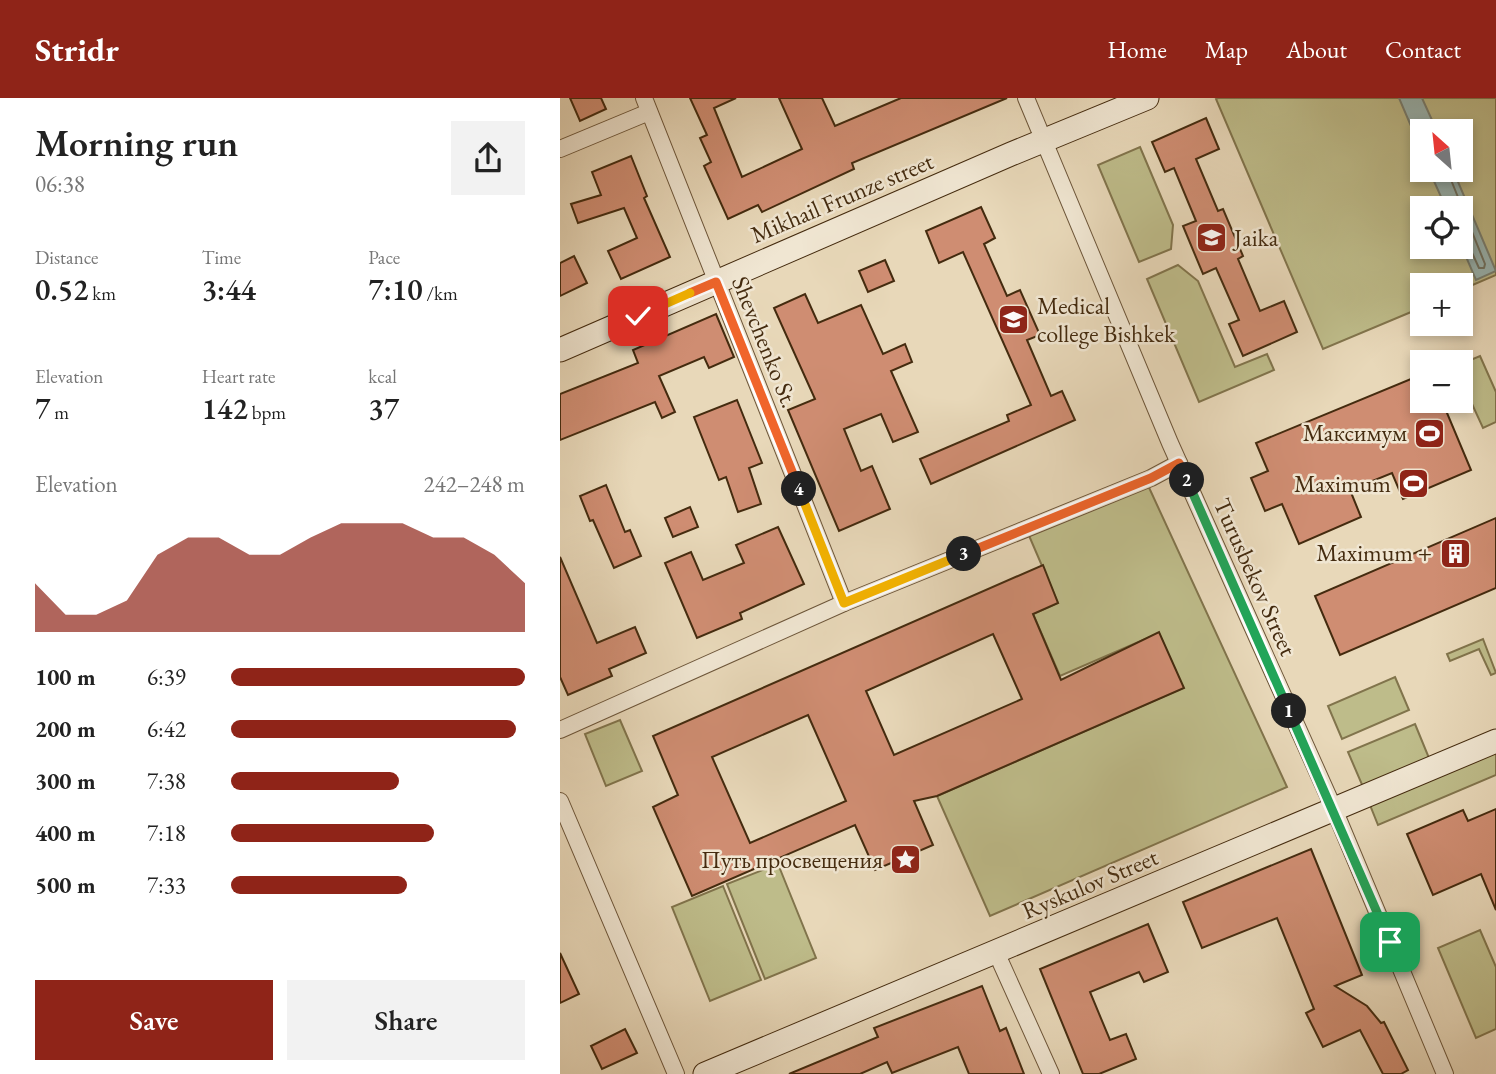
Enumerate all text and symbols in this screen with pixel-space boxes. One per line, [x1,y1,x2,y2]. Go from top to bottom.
text: Stridr [35,28,119,71]
text: Home [1107,34,1167,65]
text: Map [1205,34,1248,65]
text: About [1286,34,1347,65]
text: Contact [1385,34,1461,65]
text: Morning run [35,118,238,167]
north arrow [1410,119,1474,182]
map controls [1410,119,1473,413]
button: share [451,121,525,195]
street label: Mikhail Frunze street [746,145,938,250]
text: 06:38 [35,169,85,199]
button: locate [1410,196,1473,259]
school or university icon: Jaika [1194,221,1228,255]
place label: Jaika [1232,222,1279,253]
text: Distance [35,245,98,270]
text: Time [202,245,241,270]
text: Pace [368,245,400,270]
text: 0.52 [35,270,88,309]
text: 3:44 [202,270,256,309]
text: 7:10 [368,270,423,309]
street label: Shevchenko St. [725,272,806,412]
button: + [1410,273,1473,336]
text: km [88,281,116,306]
text: /km [423,281,458,306]
pin [608,286,668,346]
place label: Medical college Bishkek [1037,290,1176,349]
icon: check [619,297,657,335]
school or university icon: Medical college Bishkek [997,303,1031,337]
button: − [1410,350,1473,413]
text: Elevation [35,364,103,389]
text: Heart rate [202,364,275,389]
text: kcal [368,364,397,389]
text: 7 [35,389,50,428]
text: 142 [202,389,248,428]
text: 37 [368,389,399,428]
text: m [50,400,69,425]
text: bpm [248,400,286,425]
sports icon: Максимум [1413,416,1447,450]
place label: Максимум [1303,417,1407,448]
pin: 2 [1170,462,1204,498]
text: 2 [1181,467,1192,492]
sports icon: Maximum [1397,467,1431,501]
place label: Maximum [1294,468,1391,499]
text: Elevation [35,469,118,499]
text: 242–248 m [424,469,525,499]
pin: 4 [782,472,816,506]
text: 4 [793,476,804,501]
street label: Turusbekov Street [1207,493,1304,661]
pin: 3 [946,536,982,572]
building icon: Maximum + [1438,536,1472,570]
place label: Maximum + [1316,537,1432,568]
text: 3 [958,541,969,566]
text: 100 m [35,662,96,692]
text: 6:39 [147,662,186,692]
pin: 1 [1272,694,1306,728]
text: 1 [1283,698,1294,723]
text: 200 m [35,714,96,744]
text: 6:42 [147,714,186,744]
text: 300 m [35,766,96,796]
text: 7:38 [147,766,186,796]
text: 400 m [35,818,96,848]
text: 7:18 [147,818,186,848]
street label: Ryskulov Street [1017,841,1163,926]
place icon: Путь просвещения [889,843,923,877]
place label: Путь просвещения [701,844,883,875]
text: 500 m [35,870,96,900]
text: 7:33 [147,870,186,900]
pin [1360,912,1420,972]
icon: arrive [1371,923,1409,961]
button: Save [35,980,273,1060]
button: Share [287,980,525,1060]

